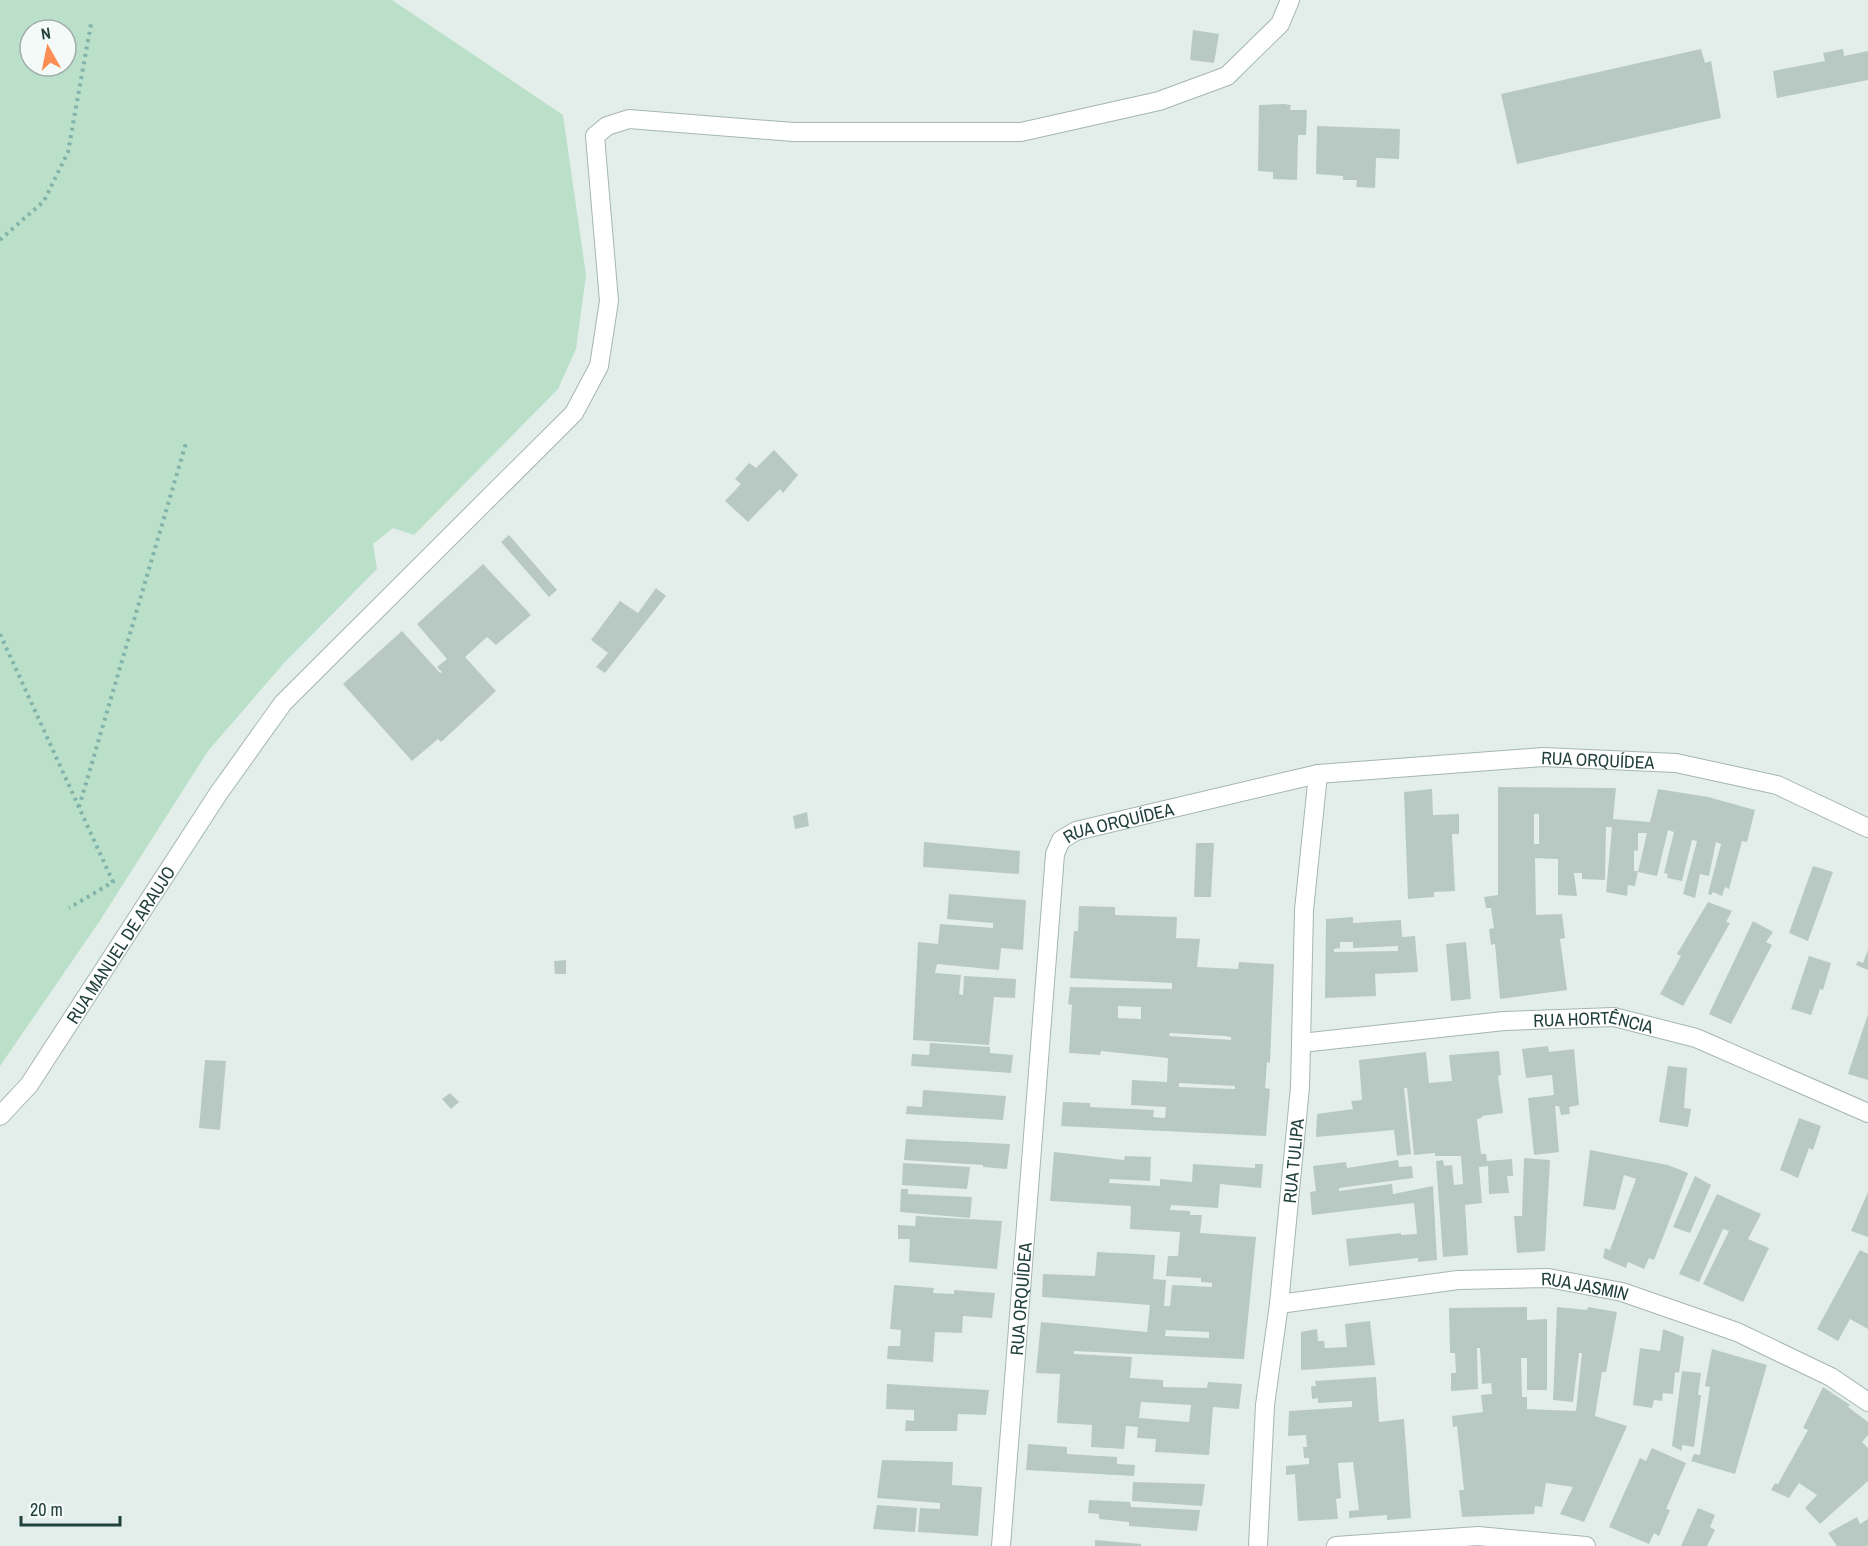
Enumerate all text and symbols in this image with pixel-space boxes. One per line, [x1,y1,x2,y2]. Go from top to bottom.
north arrow [18,18,78,78]
text: N [39,22,52,45]
street label: RUA ORQUÍDEA [1541,744,1655,775]
street label: RUA ORQUÍDEA [1058,796,1176,849]
street label: RUA MANUEL DE ARAUJO [60,861,181,1028]
street label: RUA HORTÊNCIA [1533,1004,1656,1039]
street label: RUA TULIPA [1276,1117,1309,1204]
street label: RUA ORQUÍDEA [1003,1241,1037,1356]
street label: RUA JASMIN [1541,1265,1632,1306]
scale bar [21,1489,120,1527]
text: 20 m [30,1497,63,1522]

